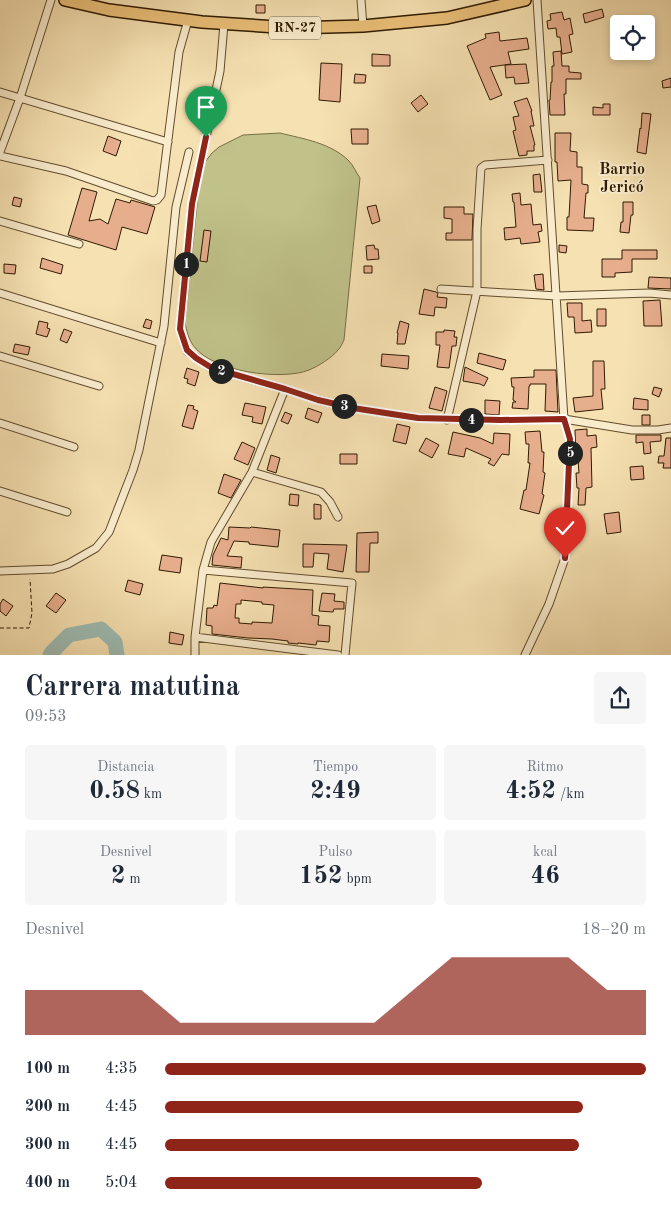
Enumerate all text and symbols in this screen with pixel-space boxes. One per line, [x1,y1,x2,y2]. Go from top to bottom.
map controls [610,15,655,60]
button: locate [610,15,655,60]
road number: RN-27 [269,16,321,40]
pin [185,86,227,137]
icon: arrive [192,93,220,121]
district label: Barrio Jericó [599,162,645,196]
pin: 1 [174,252,198,276]
text: 1 [182,257,191,271]
pin: 2 [208,358,234,384]
text: 2 [217,364,226,378]
pin: 3 [332,394,356,418]
text: 3 [340,399,349,413]
pin: 4 [458,408,484,432]
text: 4 [467,413,476,427]
pin: 5 [558,440,582,466]
text: 5 [566,446,575,460]
pin [544,507,586,558]
icon: check [551,514,579,542]
button: share [594,672,646,724]
text: Carrera matutina [25,674,240,702]
text: 09:53 [25,709,67,725]
text: Distancia [97,760,154,774]
text: Tiempo [313,760,358,774]
text: Ritmo [527,760,564,774]
text: 0.58 [89,779,140,804]
text: 2:49 [310,779,361,804]
text: 4:52 [506,779,556,804]
text: km [140,787,162,801]
text: /km [556,787,585,801]
text: Desnivel [100,845,152,859]
text: Pulso [319,845,352,859]
text: kcal [533,845,557,859]
text: 2 [111,864,126,889]
text: 152 [299,864,343,889]
text: 46 [531,864,560,889]
text: m [126,872,141,886]
text: bpm [343,872,372,886]
text: Desnivel [25,922,84,938]
text: 18–20 m [582,922,646,938]
text: 100 m [25,1061,70,1077]
text: 4:35 [105,1061,137,1077]
text: 200 m [25,1099,70,1115]
text: 4:45 [105,1099,137,1115]
text: 300 m [25,1137,70,1153]
text: 4:45 [105,1137,137,1153]
text: 400 m [25,1175,70,1191]
text: 5:04 [105,1175,137,1191]

